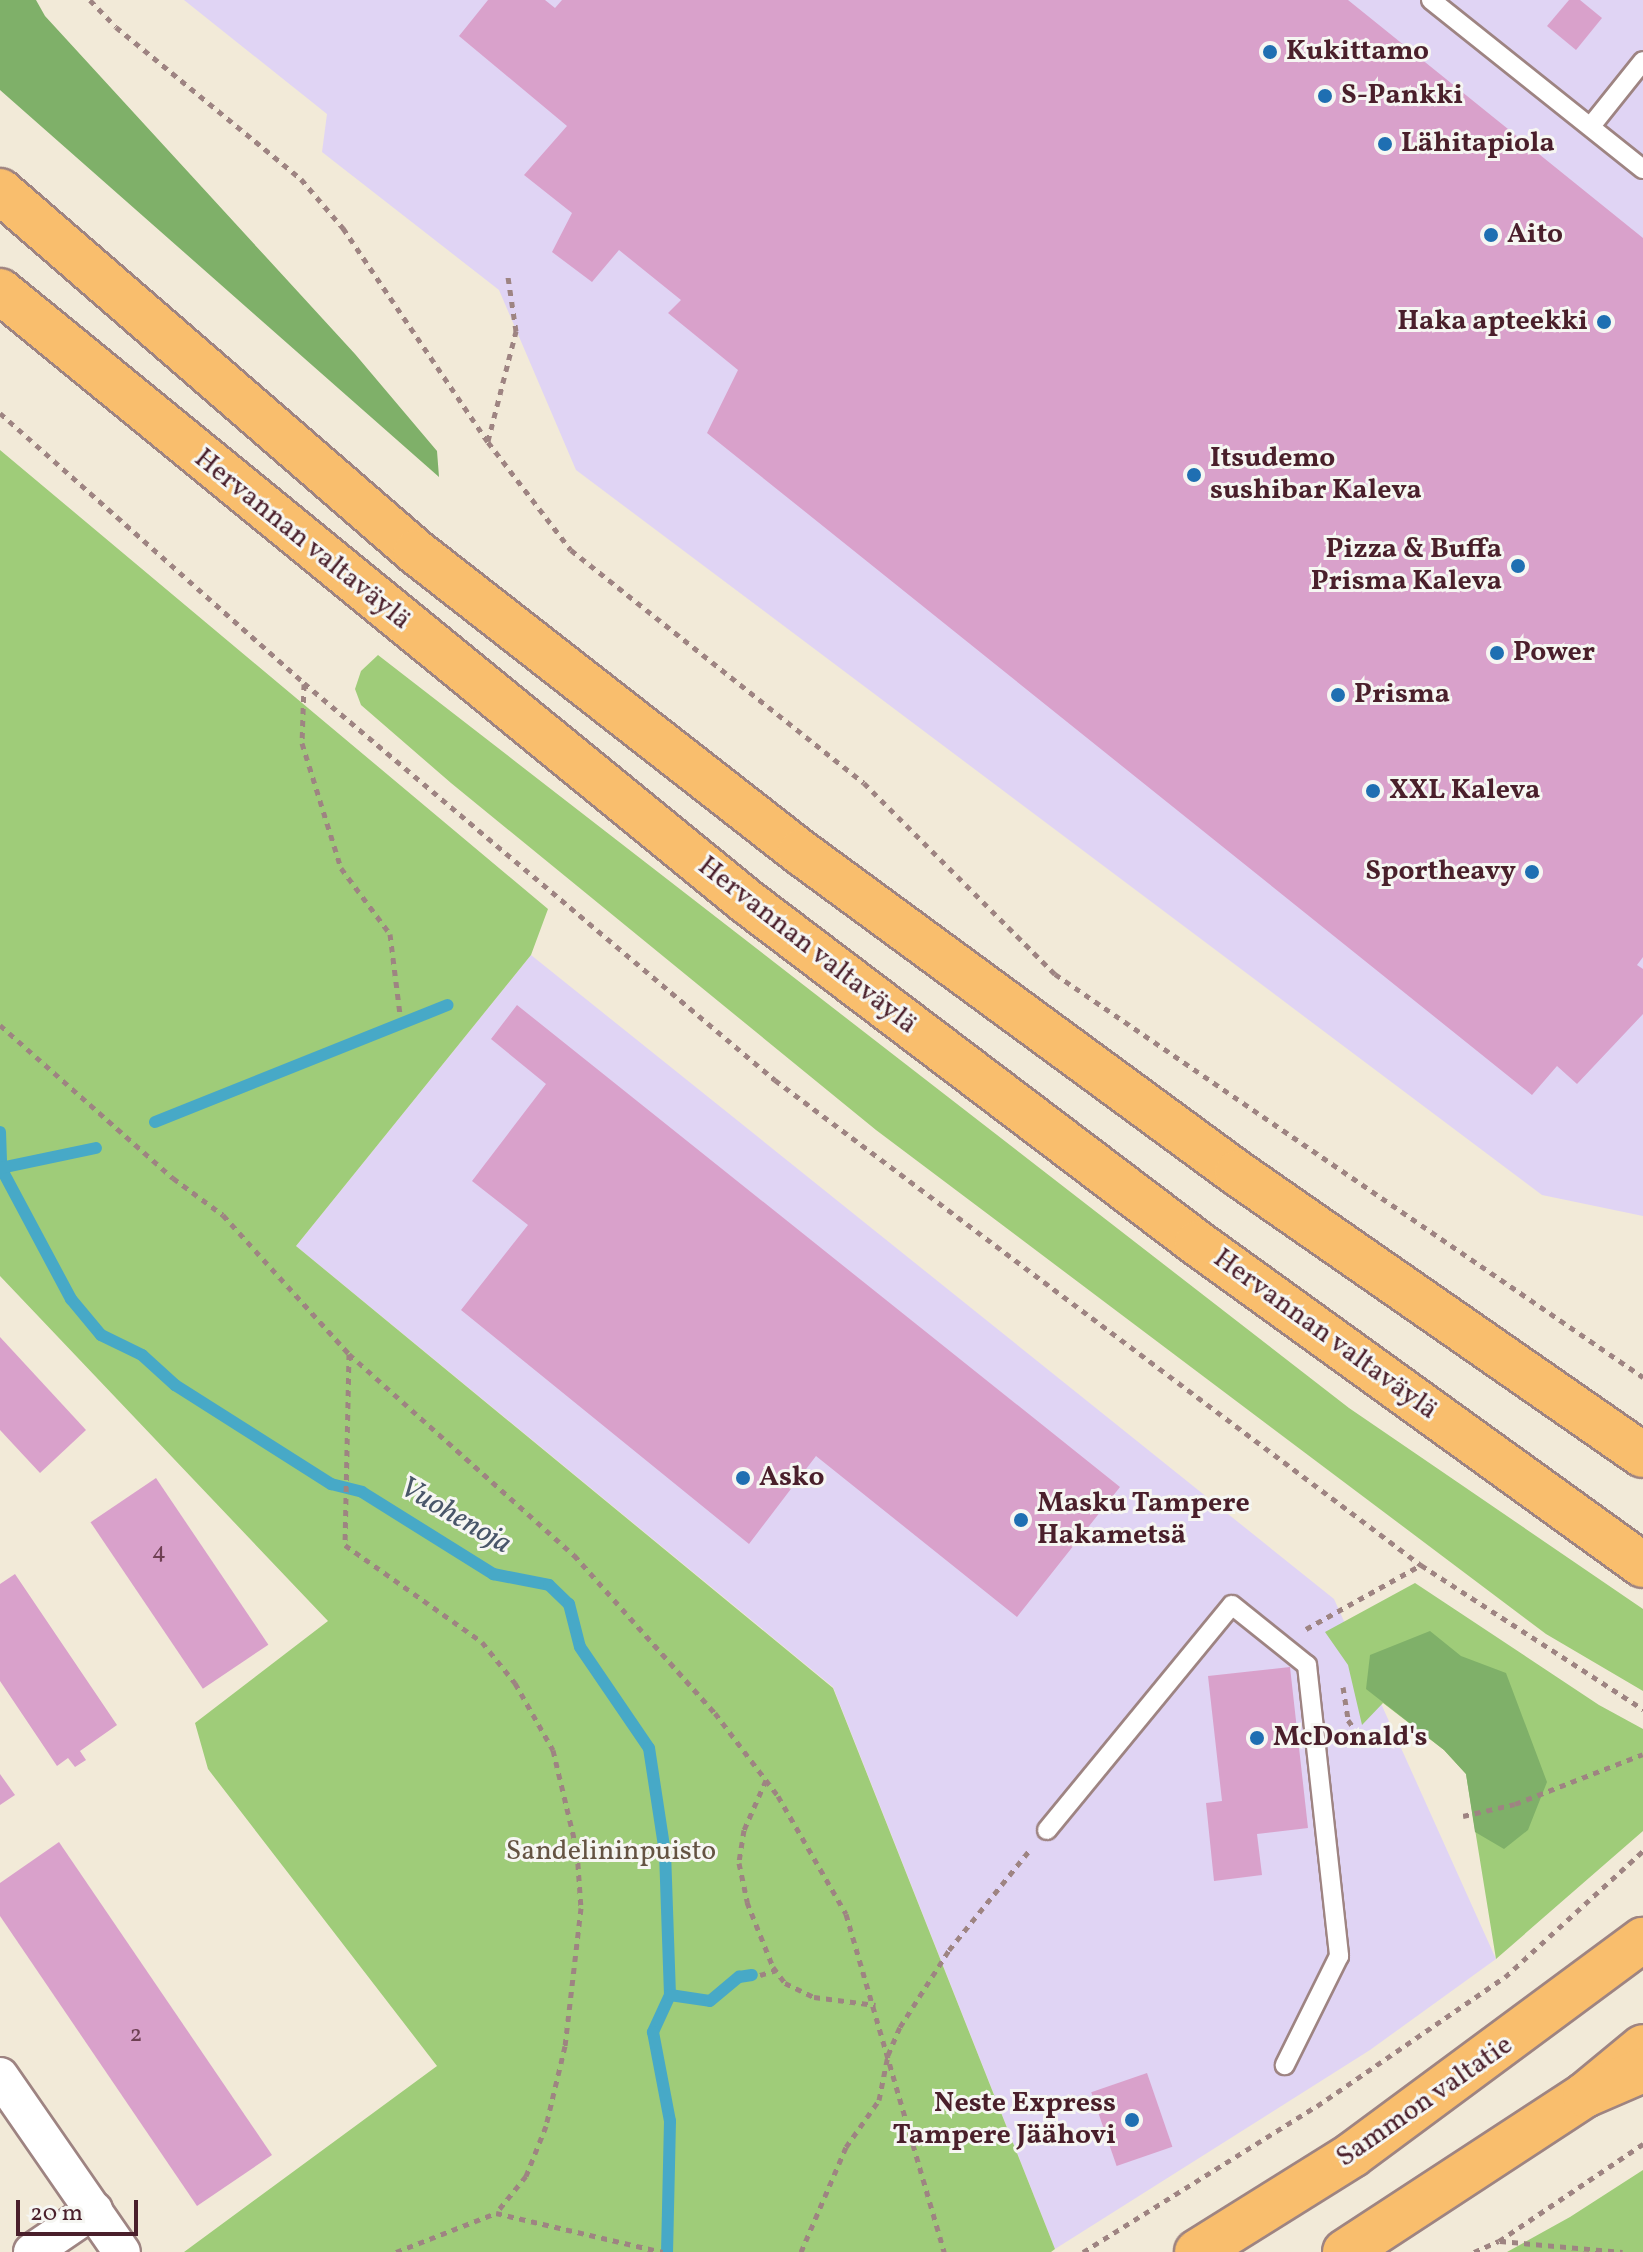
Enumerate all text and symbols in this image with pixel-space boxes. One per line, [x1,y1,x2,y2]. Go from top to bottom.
place label: Kukittamo [1286,35,1429,69]
marker: Kukittamo [1261,43,1279,61]
place label: S-Pankki [1341,79,1463,113]
marker: S-Pankki [1316,87,1334,105]
place label: Lähitapiola [1401,127,1555,161]
marker: Lähitapiola [1376,135,1394,153]
place label: Aito [1507,218,1563,252]
marker: Aito [1482,226,1500,244]
place label: Haka apteekki [1397,305,1588,339]
marker: Haka apteekki [1595,313,1613,331]
street label: Hervannan valtaväylä [187,442,417,638]
place label: Itsudemo sushibar Kaleva [1210,442,1422,508]
marker: Itsudemo sushibar Kaleva [1185,466,1203,484]
place label: Pizza & Buffa Prisma Kaleva [1311,533,1502,599]
marker: Pizza & Buffa Prisma Kaleva [1509,557,1527,575]
place label: Power [1513,636,1595,670]
marker: Power [1488,644,1506,662]
place label: Prisma [1354,678,1450,712]
marker: Prisma [1329,686,1347,704]
place label: XXL Kaleva [1389,774,1540,808]
marker: XXL Kaleva [1364,782,1382,800]
street label: Hervannan valtaväylä [690,850,924,1042]
place label: Sportheavy [1365,855,1516,889]
marker: Sportheavy [1523,863,1541,881]
street label: Hervannan valtaväylä [1206,1242,1444,1428]
place label: Asko [759,1461,824,1495]
marker: Asko [734,1469,752,1487]
water label: Vuohenoja [392,1470,518,1562]
place label: Masku Tampere Hakametsä [1037,1487,1250,1553]
marker: Masku Tampere Hakametsä [1012,1511,1030,1529]
house number: 4 [152,1539,166,1567]
place label: McDonald's [1273,1721,1427,1755]
marker: McDonald's [1248,1729,1266,1747]
park label: Sandelininpuisto [506,1835,716,1869]
house number: 2 [130,2022,142,2050]
street label: Sammon valtatie [1330,2029,1520,2175]
place label: Neste Express Tampere Jäähovi [892,2087,1116,2153]
marker: Neste Express Tampere Jäähovi [1123,2111,1141,2129]
scale bar [20,2184,142,2234]
text: 20 m [30,2197,83,2231]

